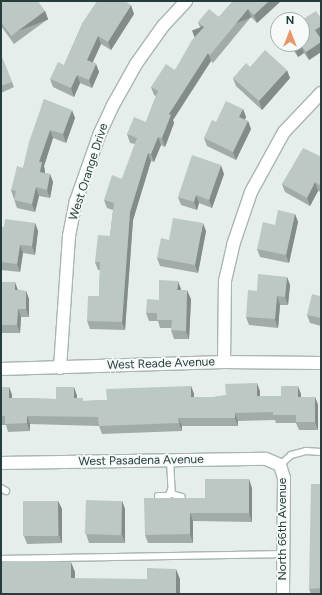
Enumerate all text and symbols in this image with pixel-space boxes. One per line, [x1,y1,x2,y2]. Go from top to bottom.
north arrow [270,12,310,52]
text: N [286,14,294,27]
street label: West Orange Drive [67,122,111,222]
street label: West Reade Avenue [107,355,215,373]
street label: West Pasadena Avenue [78,453,204,469]
street label: North 66th Avenue [276,478,290,580]

